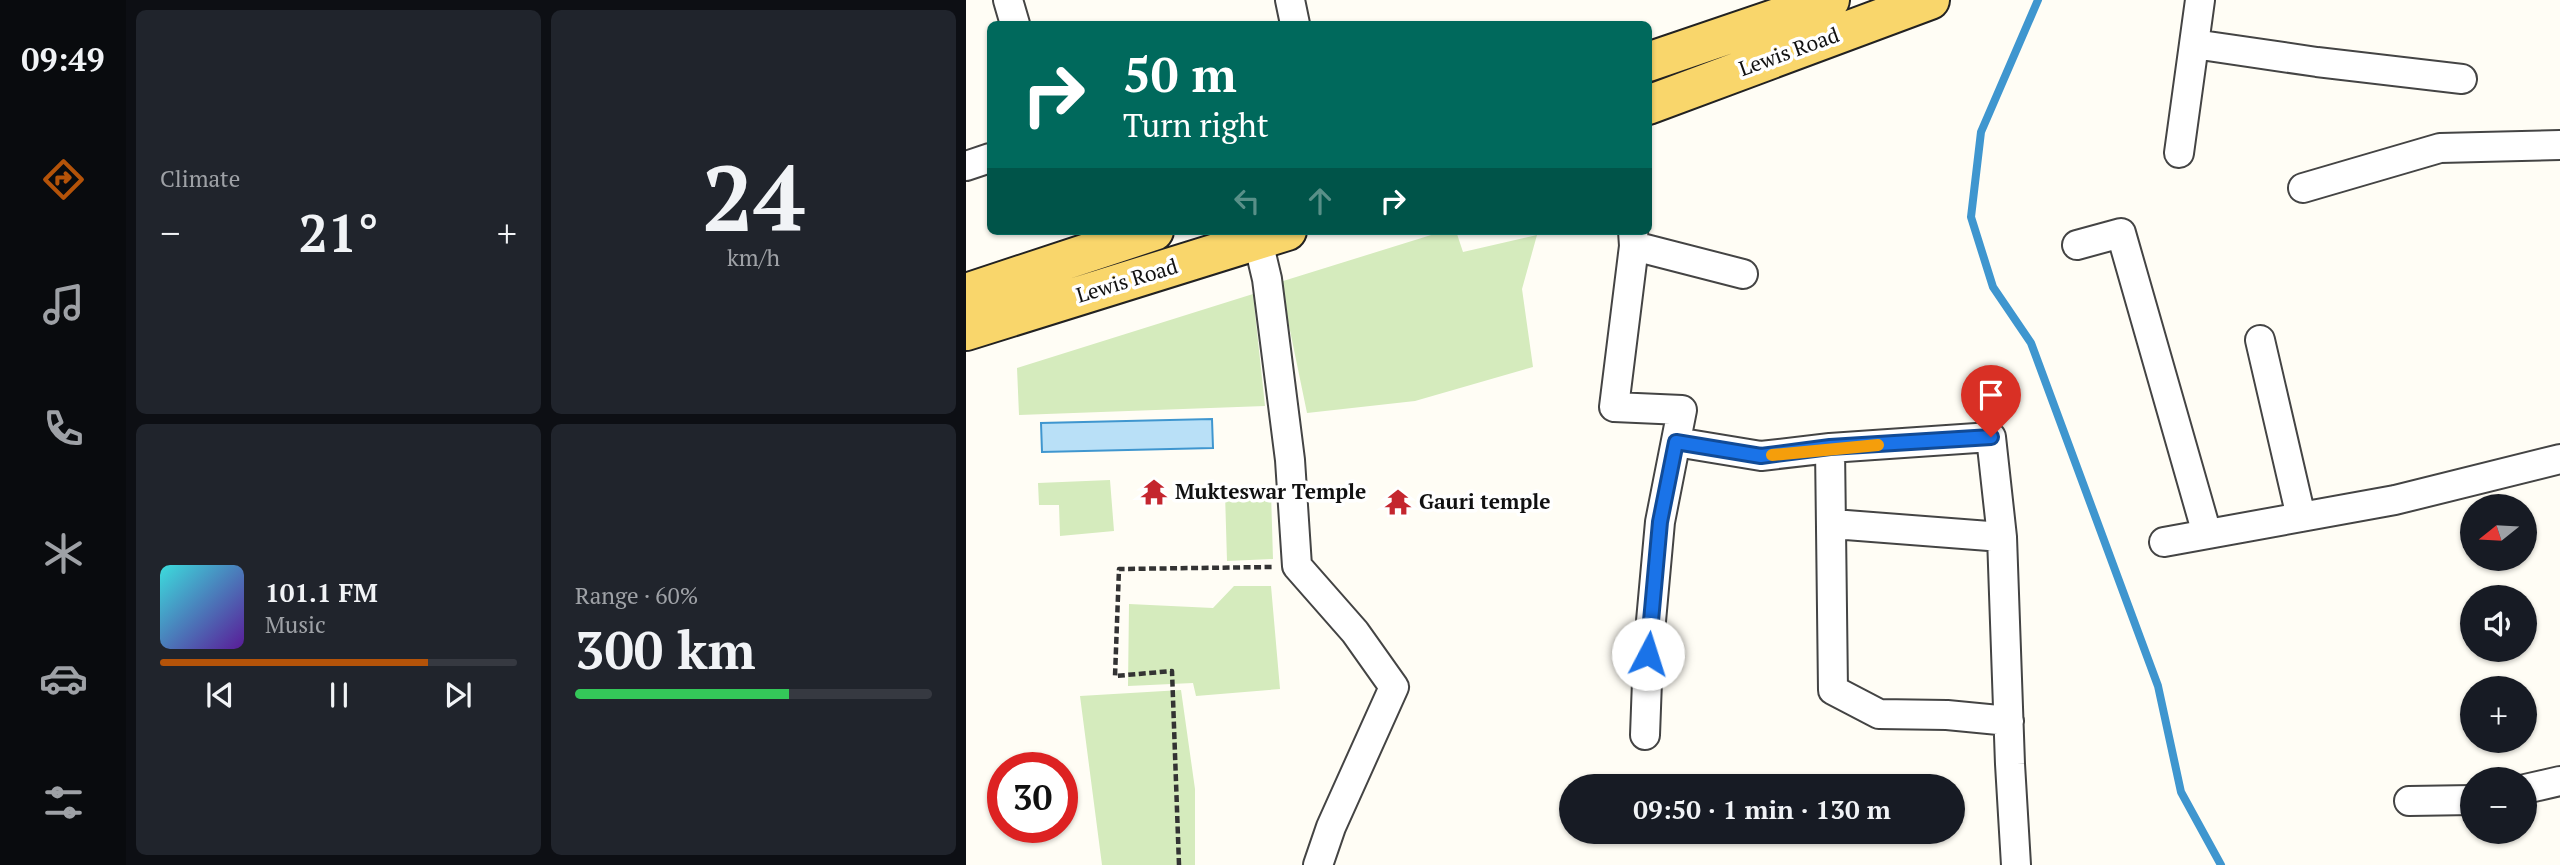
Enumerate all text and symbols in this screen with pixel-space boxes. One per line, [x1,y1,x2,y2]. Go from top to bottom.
street label: Lewis Road [1735,20,1843,82]
text: 09:49 [21,38,105,80]
text: 50 m [1123,41,1237,106]
icon: right [1008,49,1099,140]
text: Turn right [1123,104,1269,146]
text: 24 [702,136,805,257]
icon: directions [39,155,88,204]
text: Climate [160,163,240,194]
icon: left [1228,182,1266,220]
icon: ahead [1301,182,1339,220]
icon: right [1374,182,1412,220]
text: 21° [298,198,379,267]
text: − [160,208,180,258]
text: + [497,208,517,258]
text: km/h [727,242,780,273]
street label: Lewis Road [1073,251,1181,309]
icon: music [39,280,88,329]
pin [1961,365,2021,437]
icon: arrive [1972,376,2010,414]
icon: phone [39,404,88,453]
temple icon: Mukteswar Temple [1139,477,1169,507]
place label: Mukteswar Temple [1175,477,1366,505]
temple icon: Gauri temple [1383,487,1413,517]
place label: Gauri temple [1419,487,1550,515]
north arrow [2460,494,2538,570]
map controls [2460,494,2537,844]
icon: climate [39,529,88,578]
text: 101.1 FM [265,575,378,609]
text: Range · 60% [575,580,698,611]
button: sound [2460,585,2537,662]
text: Music [265,609,326,640]
text: 300 km [575,615,756,684]
position arrow [1611,617,1685,691]
icon: car [39,654,88,703]
icon: previous [201,676,239,714]
icon: pause [320,676,358,714]
icon: next [439,676,477,714]
button: + [2460,676,2537,753]
speed limit sign: 30 [987,752,1078,843]
button: − [2460,767,2537,844]
icon: filters [39,778,88,827]
text: 09:50 · 1 min · 130 m [1633,792,1891,826]

